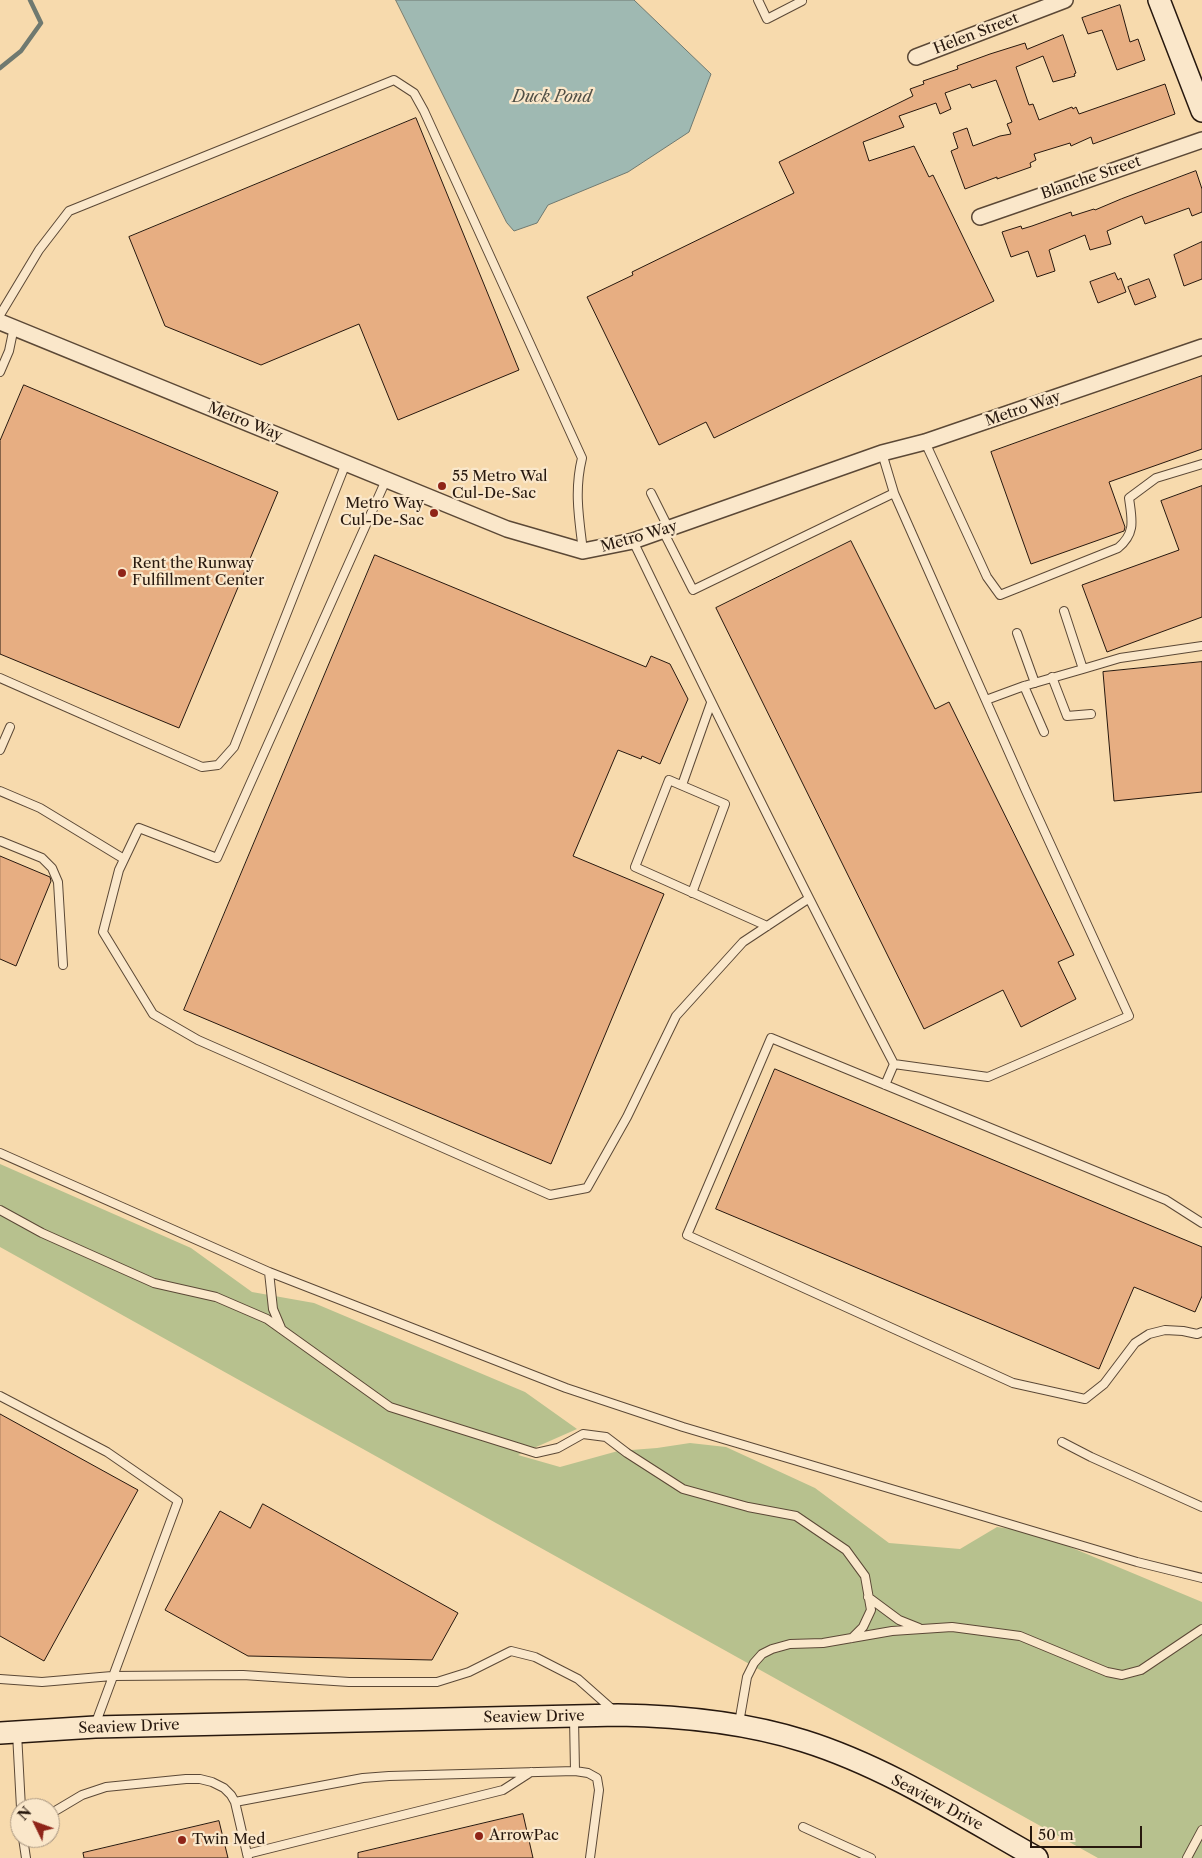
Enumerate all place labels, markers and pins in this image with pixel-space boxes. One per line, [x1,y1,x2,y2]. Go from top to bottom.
place label: 55 Metro Wal Cul-De-Sac [452,468,548,503]
marker: 55 Metro Wal Cul-De-Sac [436,480,448,492]
place label: Metro Way Cul-De-Sac [340,495,424,530]
marker: Metro Way Cul-De-Sac [428,507,440,519]
place label: Rent the Runway Fulfillment Center [132,555,264,590]
marker: Rent the Runway Fulfillment Center [116,567,128,579]
place label: ArrowPac [489,1827,559,1845]
marker: ArrowPac [473,1830,485,1842]
place label: Twin Med [192,1831,265,1849]
marker: Twin Med [176,1834,188,1846]

